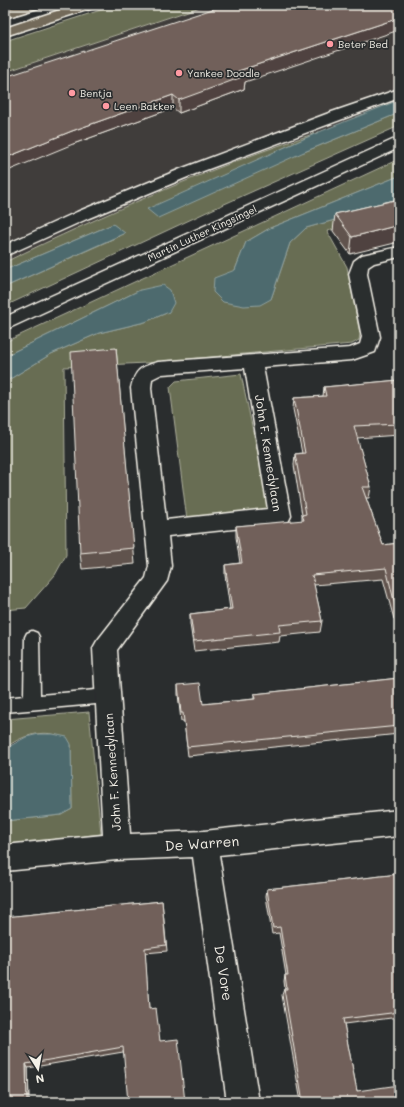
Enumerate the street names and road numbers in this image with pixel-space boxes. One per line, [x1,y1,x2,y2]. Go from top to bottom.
street label: Martin Luther Kingsingel [145,202,259,264]
street label: John F. Kennedylaan [252,394,286,512]
street label: John F. Kennedylaan [100,713,124,831]
street label: De Warren [164,831,240,855]
street label: De Vore [210,944,238,1002]

